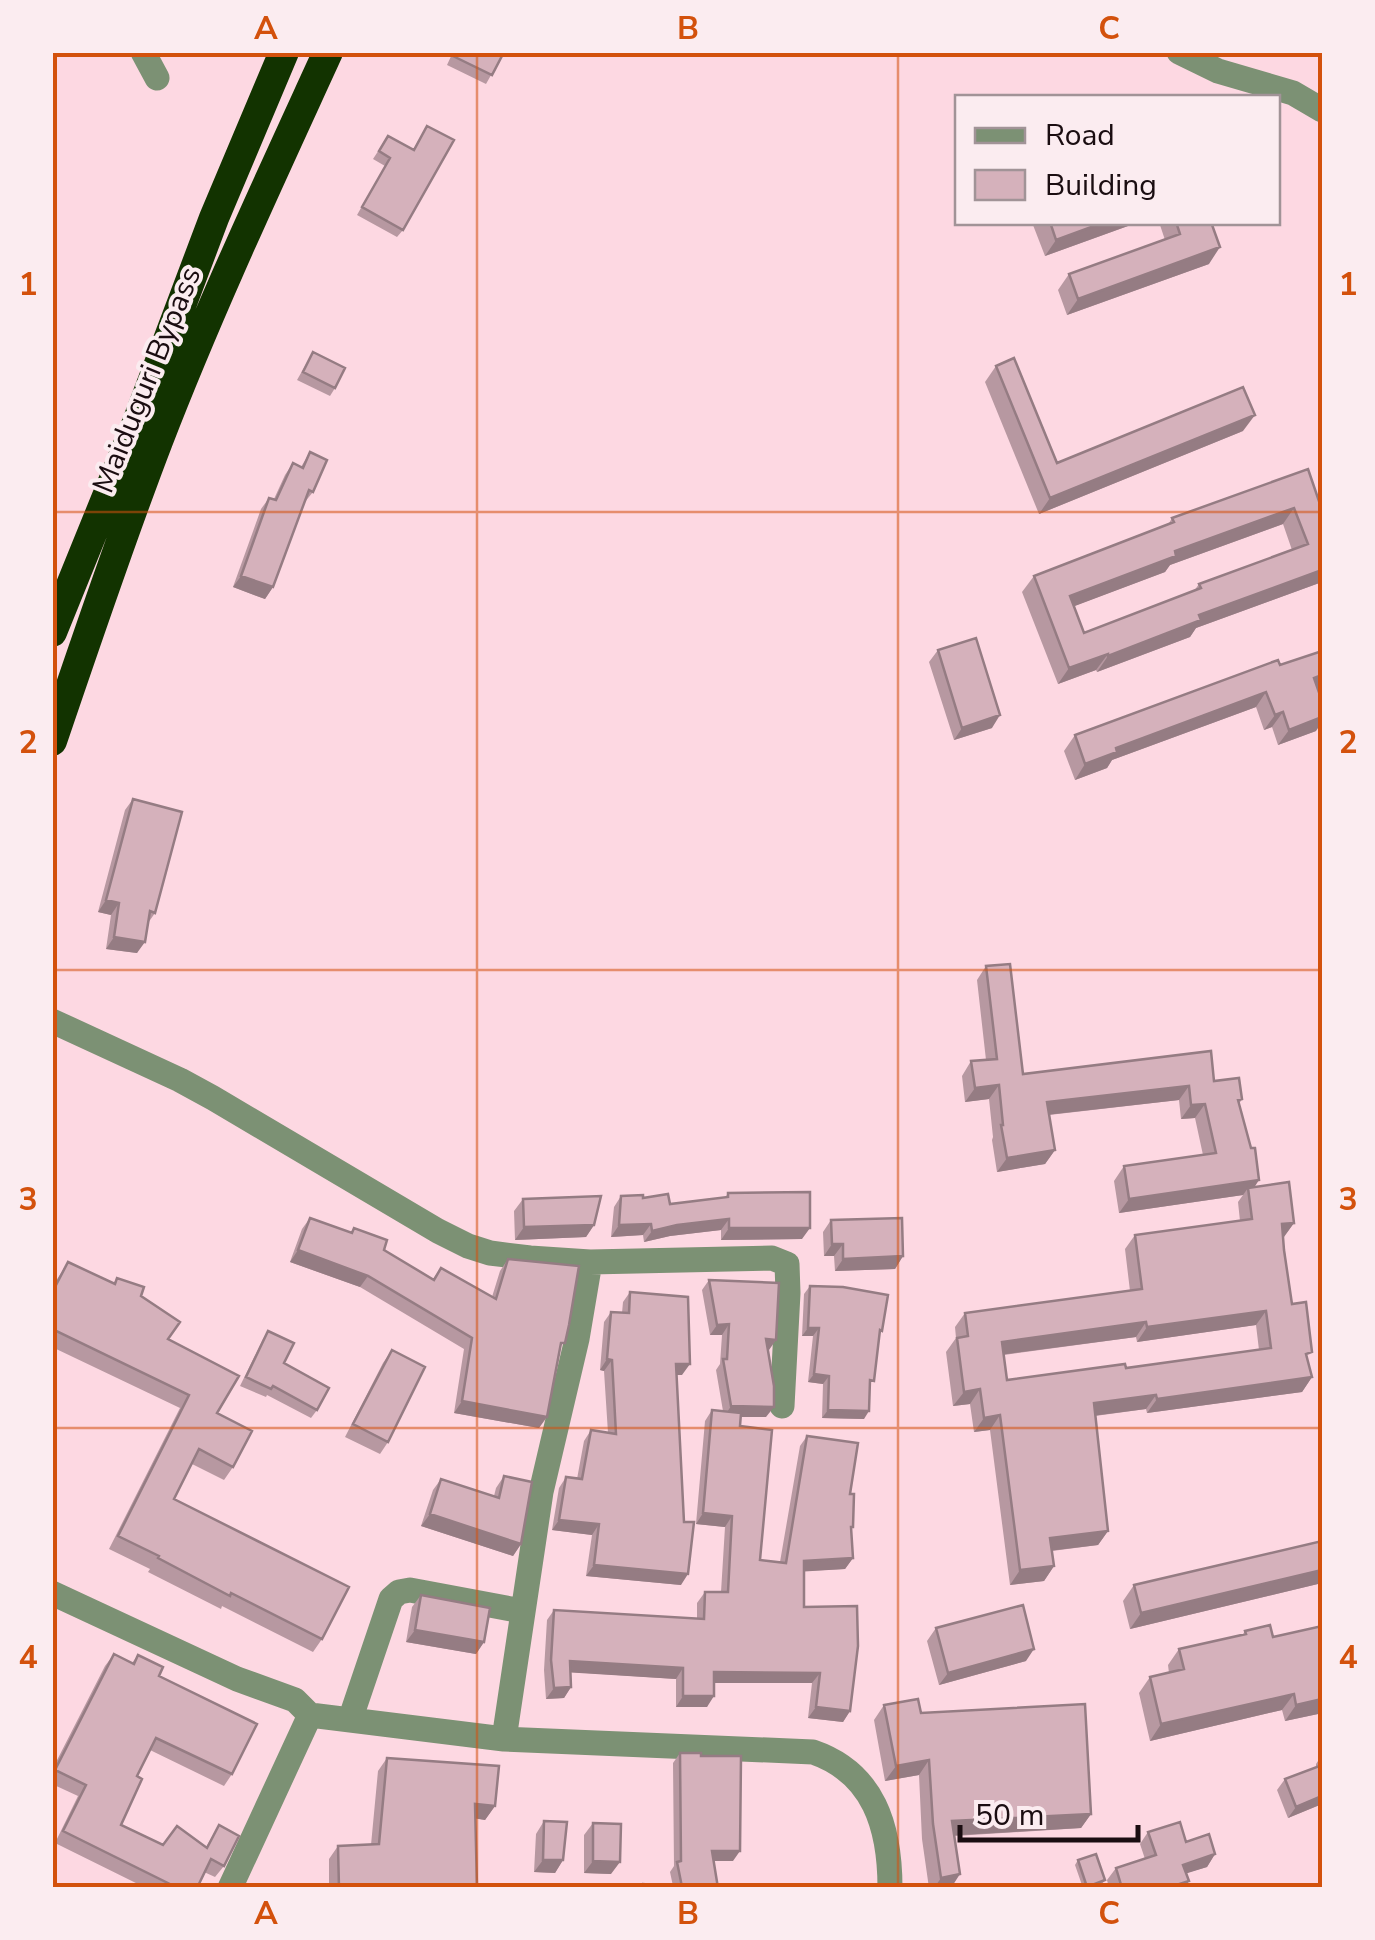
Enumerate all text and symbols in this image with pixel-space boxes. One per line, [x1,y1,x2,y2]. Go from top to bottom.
text: A [254,7,278,50]
text: B [677,7,699,50]
text: C [1098,7,1120,50]
legend [955,95,1280,225]
text: Road [1045,115,1115,156]
text: Building [1045,165,1157,206]
street label: Maiduguri Bypass [83,261,211,499]
text: 1 [18,263,38,306]
text: 1 [1338,263,1358,306]
text: 2 [18,721,38,764]
text: 2 [1338,721,1358,764]
text: 3 [18,1178,38,1221]
text: 3 [1338,1178,1358,1221]
text: 4 [18,1636,38,1679]
text: 4 [1338,1636,1358,1679]
scale bar [960,1780,1138,1842]
text: 50 m [975,1795,1044,1836]
text: A [254,1892,278,1935]
text: B [677,1892,699,1935]
text: C [1098,1892,1120,1935]

